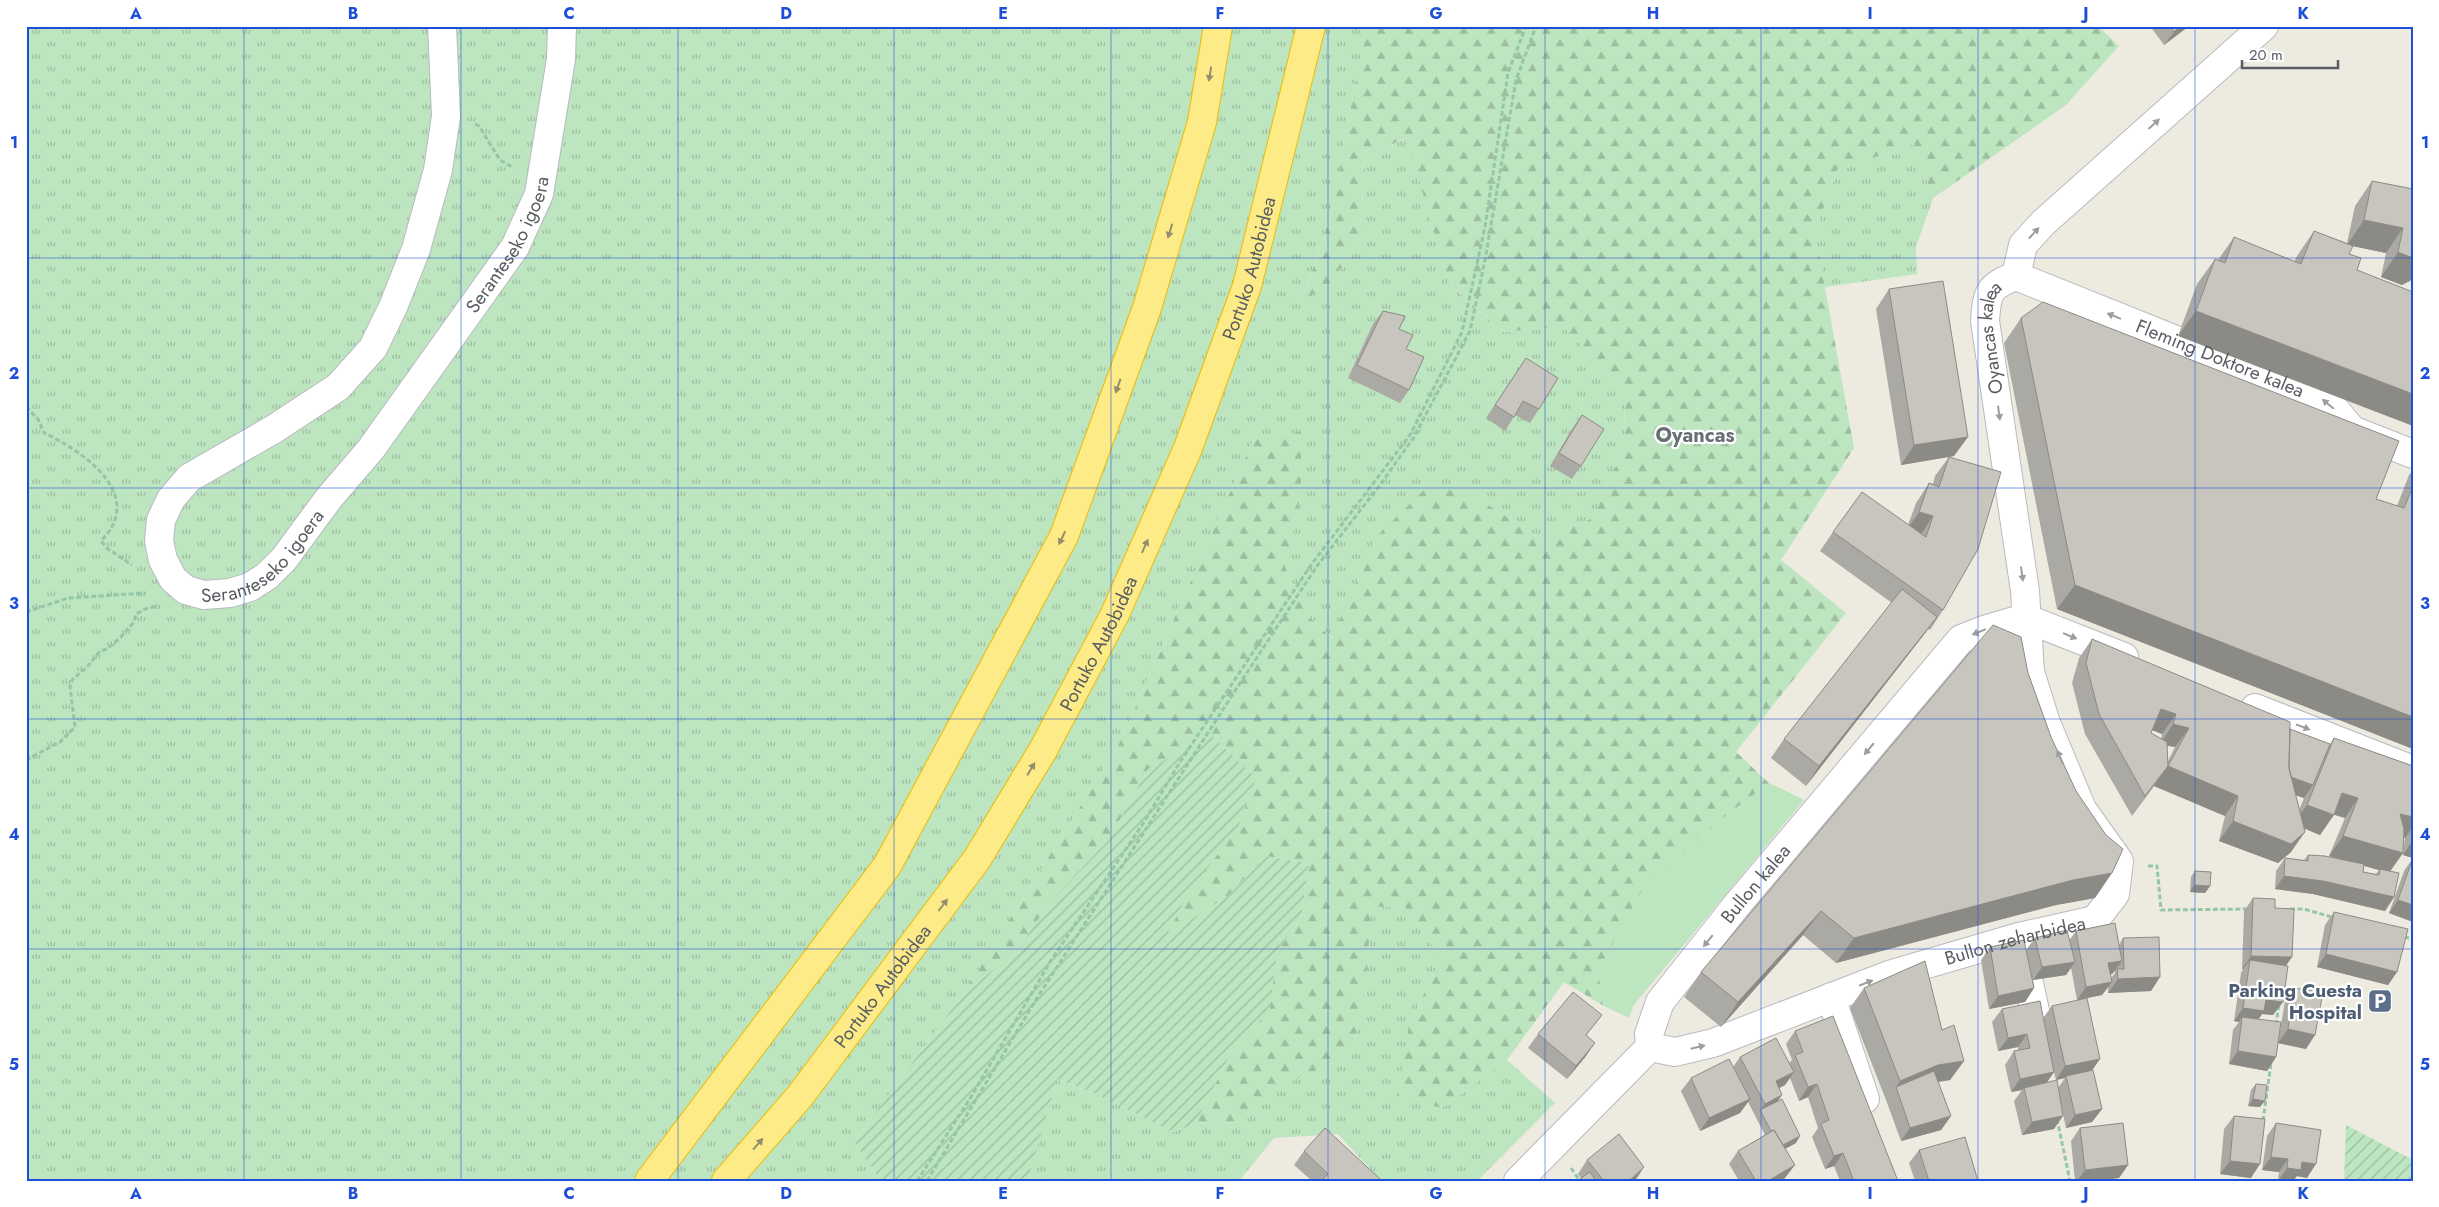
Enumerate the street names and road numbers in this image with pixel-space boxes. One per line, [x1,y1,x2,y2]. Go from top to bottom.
street label: Seranteseko igoera [459,175,556,318]
street label: Portuko Autobidea [1215,194,1282,344]
street label: Oyancas kalea [1972,274,2010,396]
street label: Fleming Doktore kalea [2132,312,2308,404]
street label: Seranteseko igoera [200,504,330,609]
street label: Portuko Autobidea [1053,572,1144,716]
street label: Bullon kalea [1714,838,1797,929]
street label: Bullon zeharbidea [1941,910,2088,972]
street label: Portuko Autobidea [827,919,938,1054]

